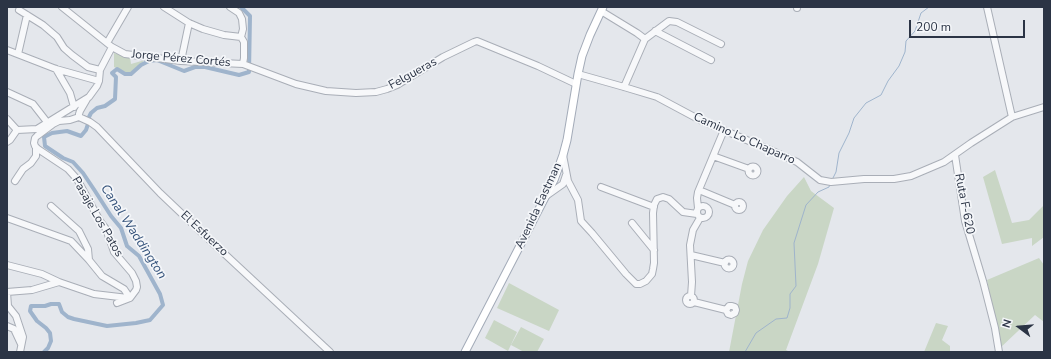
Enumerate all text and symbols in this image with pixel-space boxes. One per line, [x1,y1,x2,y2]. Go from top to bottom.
scale bar [911,12,1027,38]
text: 200 m [916,19,951,35]
street label: Jorge Pérez Cortés [131,47,231,71]
street label: Felgueras [386,55,440,93]
street label: Camino Lo Chaparro [691,110,797,168]
street label: Avenida Eastman [513,161,565,251]
street label: Ruta F-620 [951,172,977,236]
street label: Pasaje Los Patos [68,174,126,260]
water label: Canal Waddington [97,182,169,282]
street label: El Esfuerzo [177,208,231,260]
north arrow [999,307,1039,347]
text: N [999,318,1015,330]

